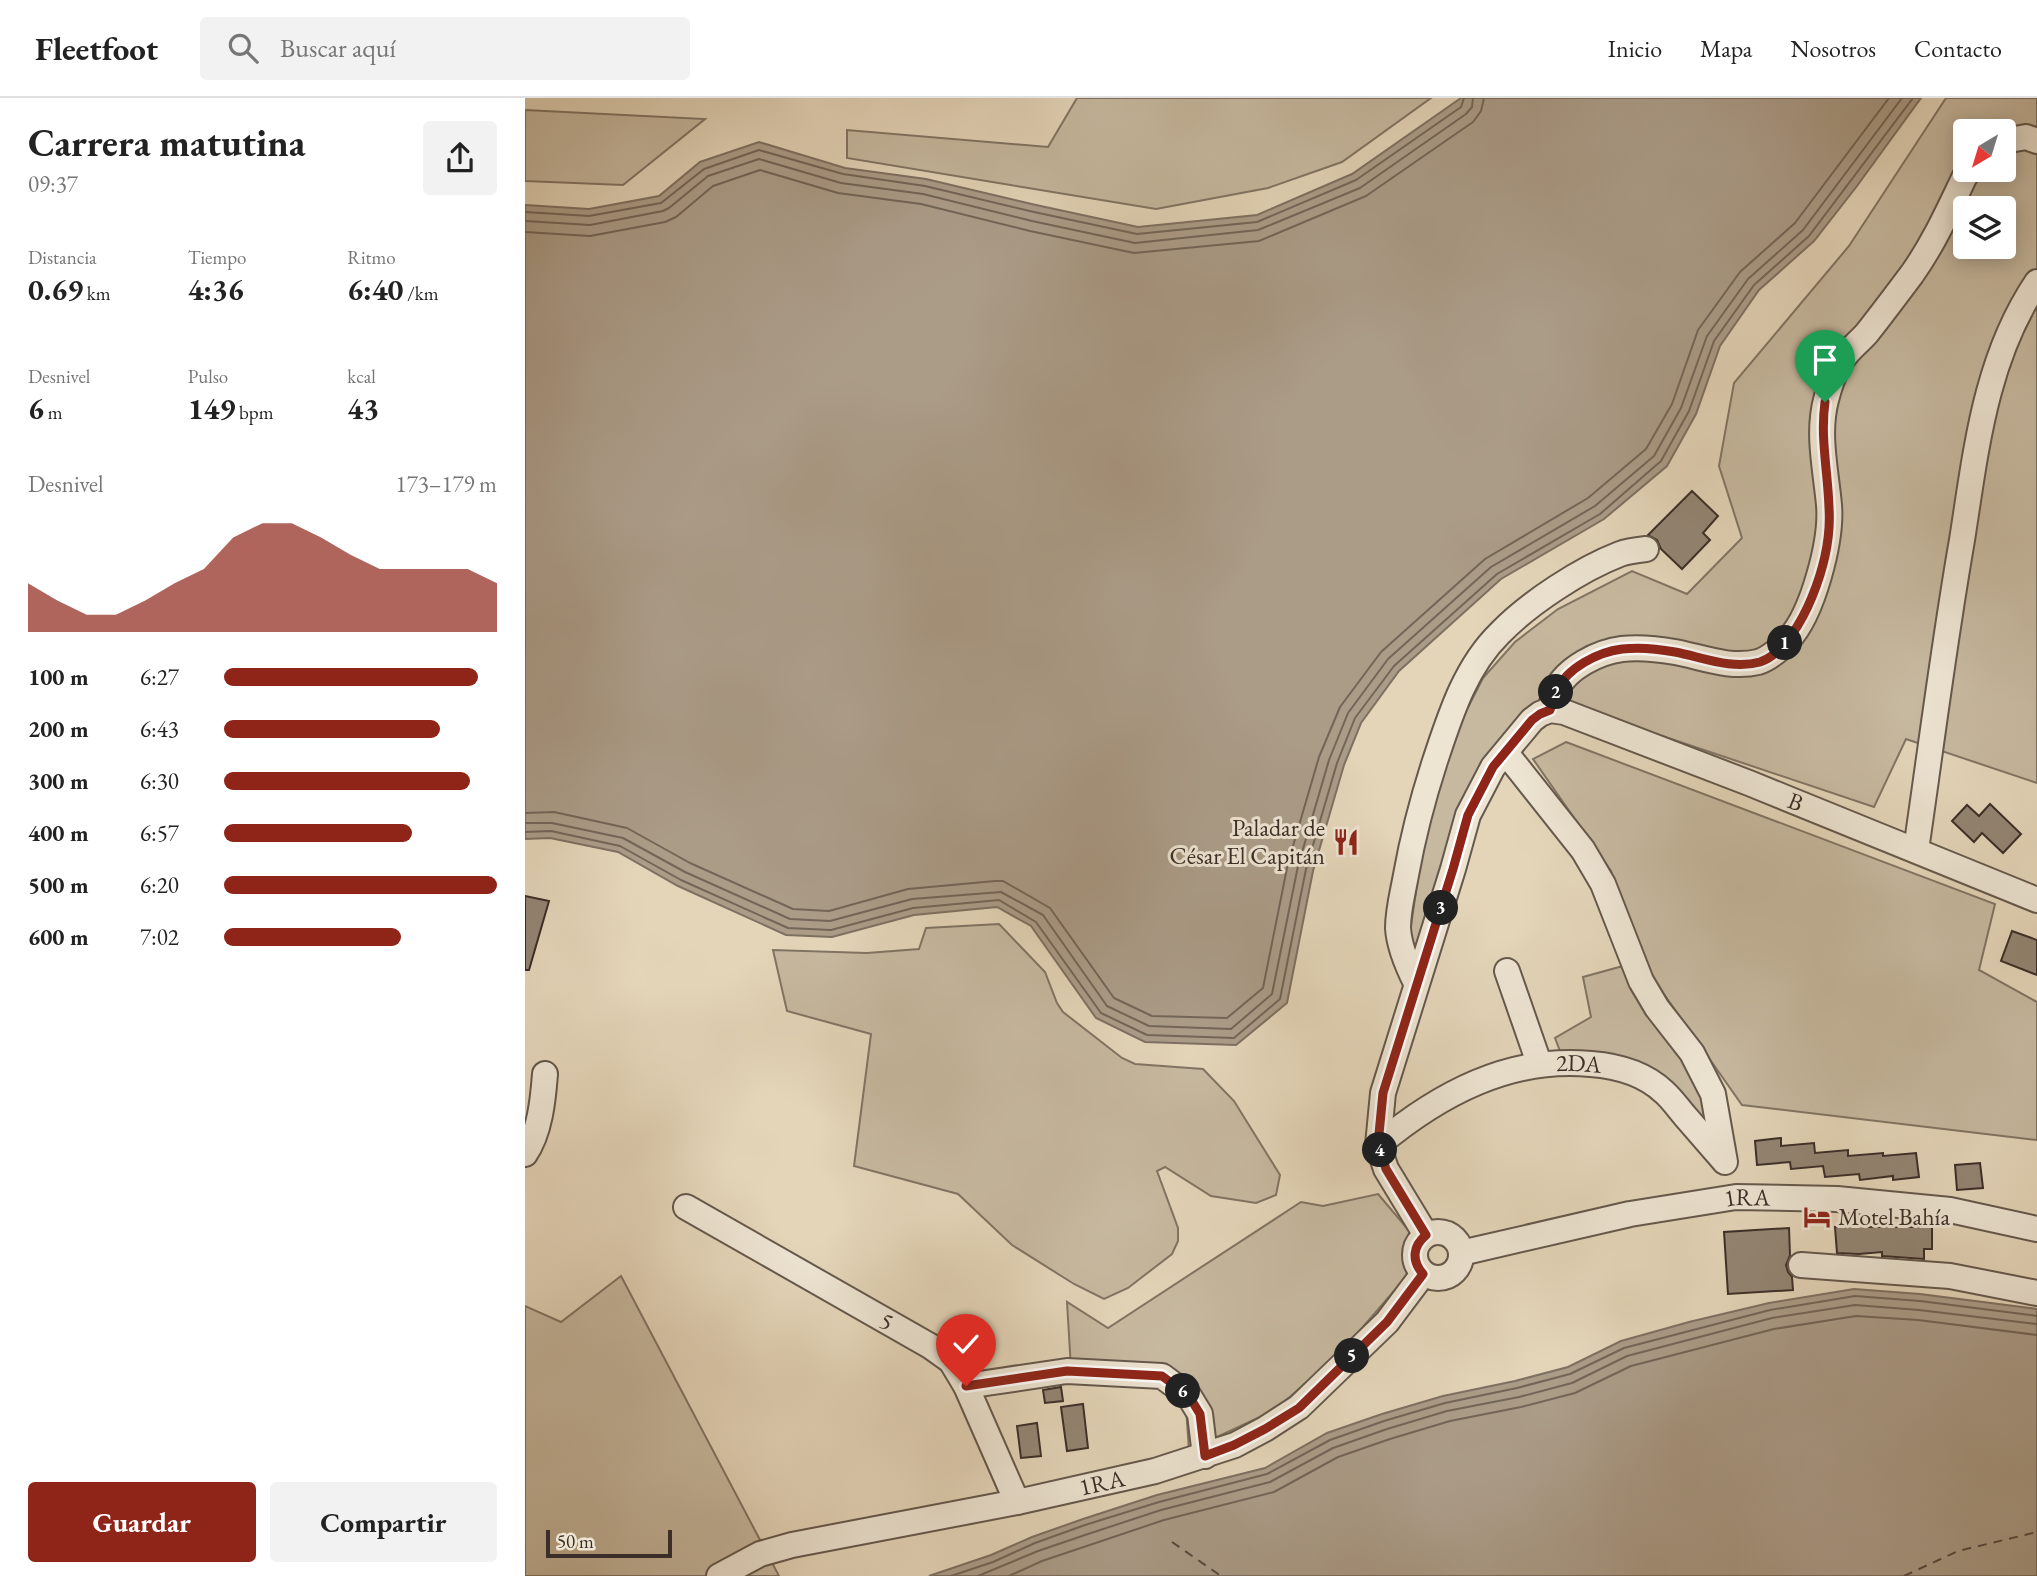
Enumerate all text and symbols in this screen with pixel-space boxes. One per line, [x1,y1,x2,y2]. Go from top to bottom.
search box [200,17,690,80]
text: Fleetfoot [35,27,158,70]
icon: search [224,29,262,67]
text: Buscar aquí [280,31,396,65]
text: Inicio [1608,33,1662,64]
text: Mapa [1700,33,1752,64]
text: Nosotros [1790,33,1876,64]
text: Contacto [1914,33,2002,64]
text: Carrera matutina [28,118,305,167]
north arrow [1953,119,2016,182]
map controls [1953,119,2016,259]
button: share [423,121,497,195]
text: 09:37 [28,169,78,199]
button: layers [1953,196,2016,259]
text: Distancia [28,245,97,270]
text: Tiempo [188,245,247,270]
text: Ritmo [347,245,396,270]
text: 0.69 [28,270,83,309]
text: 4:36 [188,270,244,309]
text: 6:40 [347,270,403,309]
text: km [83,281,111,306]
text: /km [403,281,438,306]
pin [1795,330,1855,402]
icon: arrive [1806,341,1844,379]
text: Desnivel [28,364,90,389]
text: Pulso [188,364,228,389]
text: kcal [347,364,376,389]
text: 6 [28,389,44,428]
text: 149 [188,389,235,428]
text: 43 [347,389,379,428]
text: m [44,400,62,425]
text: bpm [235,400,274,425]
text: Desnivel [28,469,104,499]
text: 173–179 m [396,469,497,499]
pin: 1 [1767,626,1803,660]
text: 1 [1779,630,1790,655]
text: 100 m [28,662,89,692]
text: 6:27 [140,662,179,692]
pin: 2 [1539,674,1573,710]
text: 2 [1550,679,1561,704]
text: 200 m [28,714,89,744]
text: 6:43 [140,714,179,744]
text: 300 m [28,766,89,796]
text: 6:30 [140,766,179,796]
street label: B [1783,784,1808,818]
place label: Paladar de César El Capitán [1170,812,1325,871]
text: 400 m [28,818,89,848]
text: 6:57 [140,818,179,848]
restaurant icon: Paladar de César El Capitán [1331,827,1361,857]
text: 500 m [28,870,89,900]
text: 6:20 [140,870,179,900]
pin: 3 [1423,890,1459,926]
text: 3 [1435,895,1446,920]
text: 600 m [28,922,89,952]
text: 7:02 [140,922,179,952]
street label: 2DA [1555,1047,1603,1080]
pin: 4 [1363,1132,1397,1168]
text: 4 [1374,1137,1385,1162]
street label: 1RA [1722,1181,1771,1214]
place label: Motel Bahía [1838,1201,1950,1232]
hotel icon: Motel Bahía [1802,1202,1832,1232]
street label: 5 [874,1305,900,1337]
pin [936,1314,996,1386]
icon: check [947,1325,985,1363]
pin: 5 [1335,1338,1369,1374]
text: 5 [1346,1343,1357,1368]
pin: 6 [1165,1374,1201,1408]
text: 6 [1177,1378,1188,1403]
street label: 1RA [1076,1462,1128,1503]
button: Guardar [28,1482,256,1562]
button: Compartir [270,1482,497,1562]
scale bar [546,1527,672,1559]
text: 50 m [557,1529,594,1554]

